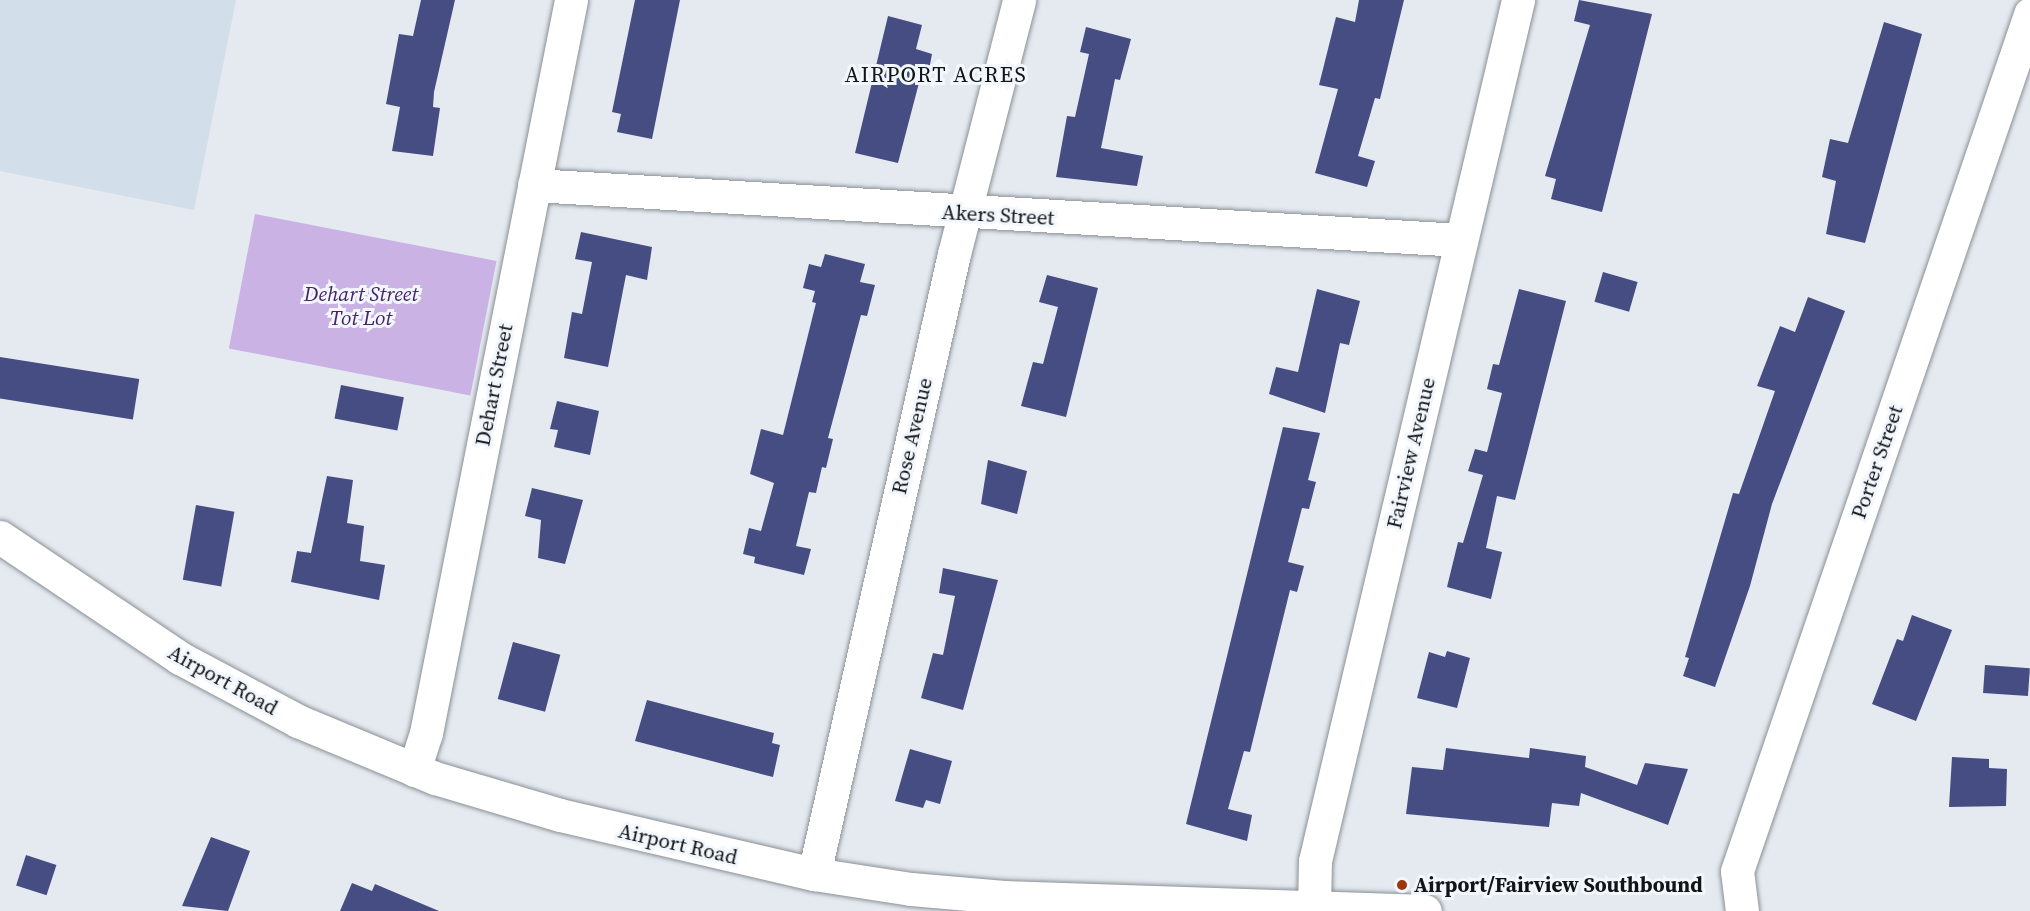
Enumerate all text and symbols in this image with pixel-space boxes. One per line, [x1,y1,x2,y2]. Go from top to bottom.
district label: AIRPORT ACRES [845,62,1027,88]
street label: Akers Street [941,199,1055,231]
park label: Dehart Street Tot Lot [304,281,418,331]
street label: Dehart Street [470,322,518,448]
street label: Rose Avenue [886,375,938,497]
street label: Fairview Avenue [1381,375,1441,531]
street label: Porter Street [1846,402,1908,522]
street label: Airport Road [164,640,282,720]
street label: Airport Road [616,818,740,870]
place label: Airport/Fairview Southbound [1414,872,1703,898]
marker: Airport/Fairview Southbound [1395,878,1409,892]

